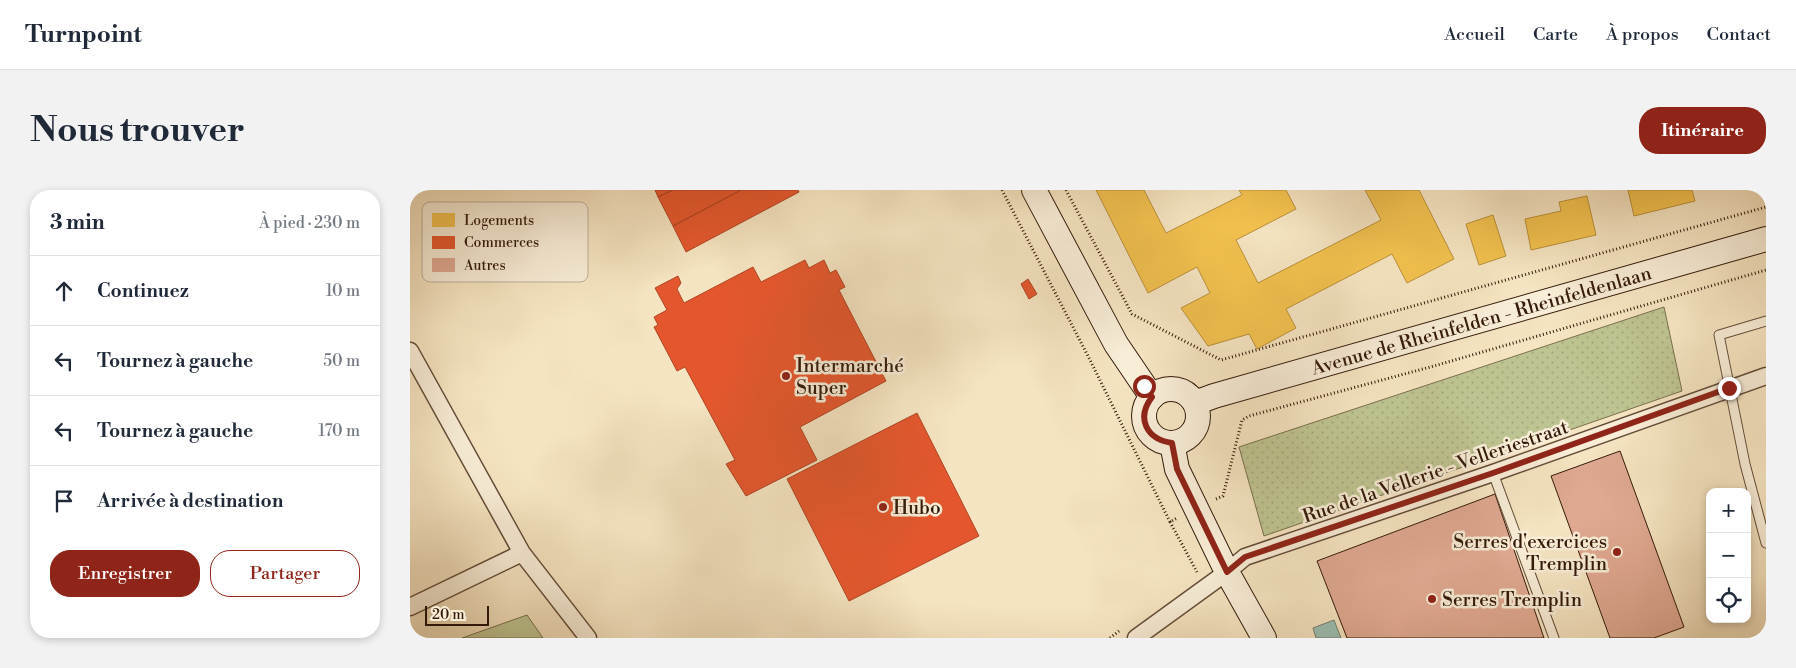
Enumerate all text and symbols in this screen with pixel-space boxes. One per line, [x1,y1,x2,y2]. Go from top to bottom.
text: Turnpoint [25,20,142,50]
text: Accueil [1444,23,1505,46]
text: Carte [1533,23,1578,46]
text: À propos [1606,23,1679,46]
text: Contact [1707,23,1771,46]
button: Itinéraire [1639,107,1766,154]
text: Nous trouver [30,109,245,152]
legend [422,202,588,282]
text: 3 min [50,210,105,236]
text: Logements [464,212,534,230]
text: À pied · 230 m [259,213,360,233]
text: Commerces [464,234,539,252]
text: Autres [463,257,506,275]
street label: Avenue de Rheinfelden - Rheinfeldenlaan [1308,261,1654,381]
icon: ahead [50,277,78,305]
text: Continuez [97,279,189,303]
text: 10 m [326,281,360,301]
icon: left [50,347,78,375]
text: Tournez à gauche [97,349,253,373]
text: 50 m [323,351,360,371]
place label: Intermarché Super [796,354,904,400]
marker: Intermarché Super [780,370,792,382]
route start [1133,375,1156,398]
route end [1718,377,1741,400]
street label: Rue de la Vellerie - Velleriestraat [1299,415,1572,529]
icon: left [50,417,78,445]
text: Tournez à gauche [97,419,253,443]
text: 170 m [318,421,360,441]
icon: arrive [50,487,78,515]
map controls [1706,488,1751,623]
button: + [1706,488,1751,533]
text: Arrivée à destination [97,489,283,513]
place label: Hubo [893,496,941,520]
marker: Hubo [877,501,889,513]
place label: Serres d'exercices Tremplin [1453,530,1607,576]
button: − [1706,533,1751,578]
marker: Serres d'exercices Tremplin [1611,546,1623,558]
button: Enregistrer [50,550,200,597]
button: Partager [210,550,360,597]
button: locate [1706,578,1751,623]
place label: Serres Tremplin [1442,588,1582,612]
marker: Serres Tremplin [1426,593,1438,605]
scale bar [425,603,489,626]
text: 20 m [432,606,464,624]

